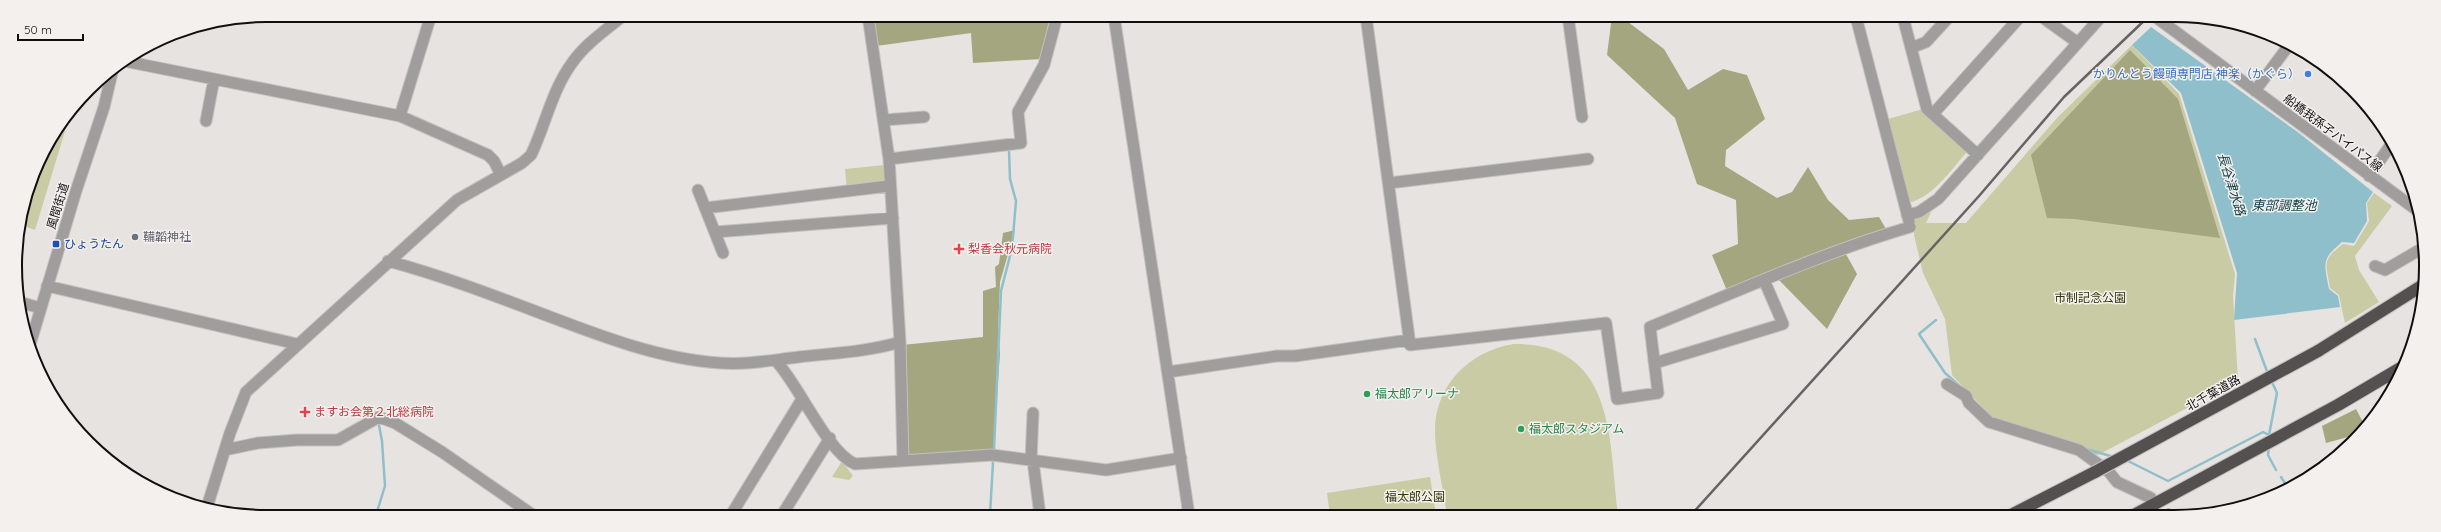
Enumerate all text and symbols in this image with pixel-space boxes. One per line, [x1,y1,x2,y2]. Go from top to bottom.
scale bar [18,16,83,42]
text: 50 m [24,22,52,37]
place label: かりんとう饅頭専門店 神楽（かぐら） [2093,66,2300,81]
marker: かりんとう饅頭専門店 神楽（かぐら） [2303,69,2313,79]
street label: 船橋我孫子バイパス線 [2281,91,2386,175]
water label: 長谷津水路 [2215,151,2249,218]
street label: 風間街道 [43,181,72,231]
water label: 東部調整池 [2251,197,2318,213]
place label: 鞴韜神社 [143,229,191,244]
marker: 鞴韜神社 [130,232,140,242]
place label: ひょうたん [64,236,124,251]
marker: ひょうたん [51,239,61,249]
place label: 梨香会秋元病院 [968,241,1052,256]
marker: 梨香会秋元病院 [953,243,965,255]
park label: 市制記念公園 [2054,290,2126,305]
street label: 北千葉道路 [2183,371,2243,414]
place label: 福太郎アリーナ [1375,386,1459,401]
marker: 福太郎アリーナ [1362,389,1372,399]
place label: ますお会第２北総病院 [314,404,434,419]
marker: ますお会第２北総病院 [299,406,311,418]
place label: 福太郎スタジアム [1529,421,1624,436]
marker: 福太郎スタジアム [1516,424,1526,434]
park label: 福太郎公園 [1385,489,1445,504]

